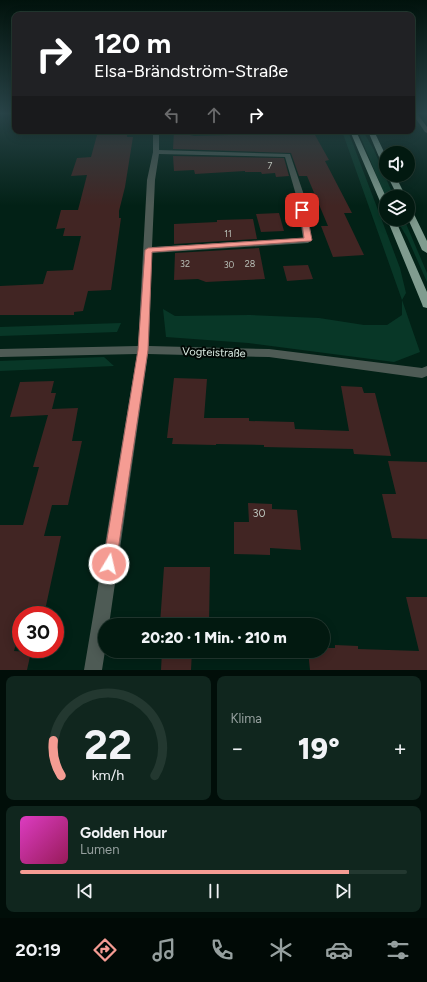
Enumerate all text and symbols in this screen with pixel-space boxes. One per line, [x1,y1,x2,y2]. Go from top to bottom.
text: 120 m [94,26,171,60]
icon: right [28,28,80,80]
text: Elsa-Brändström-Straße [94,60,288,82]
icon: left [161,104,183,126]
icon: ahead [203,104,225,126]
icon: right [245,104,267,126]
map controls [379,146,415,226]
button: sound [379,146,415,182]
house number: 7 [268,160,273,171]
button: layers [379,190,415,226]
pin [285,193,319,227]
icon: arrive [291,199,313,221]
house number: 11 [224,228,232,239]
house number: 32 [180,258,190,269]
house number: 28 [245,258,256,269]
house number: 30 [224,259,235,270]
street label: Vogteistraße [182,345,246,360]
house number: 30 [252,507,266,520]
position arrow [88,543,130,585]
speed limit sign: 30 [12,606,64,658]
text: 20:20 · 1 Min. · 210 m [141,629,287,647]
text: Klima [231,711,262,726]
text: 22 [84,719,132,769]
text: 19° [298,730,340,767]
text: − [231,735,244,762]
text: + [393,735,407,762]
text: km/h [92,766,125,784]
text: Golden Hour [80,824,167,842]
text: Lumen [80,842,119,857]
icon: previous [74,880,96,902]
icon: pause [203,880,225,902]
icon: next [332,880,354,902]
icon: directions [91,936,119,964]
icon: music [150,936,178,964]
icon: phone [208,936,236,964]
icon: climate [267,936,295,964]
icon: car [325,936,353,964]
icon: filters [384,936,412,964]
text: 20:19 [15,939,61,961]

